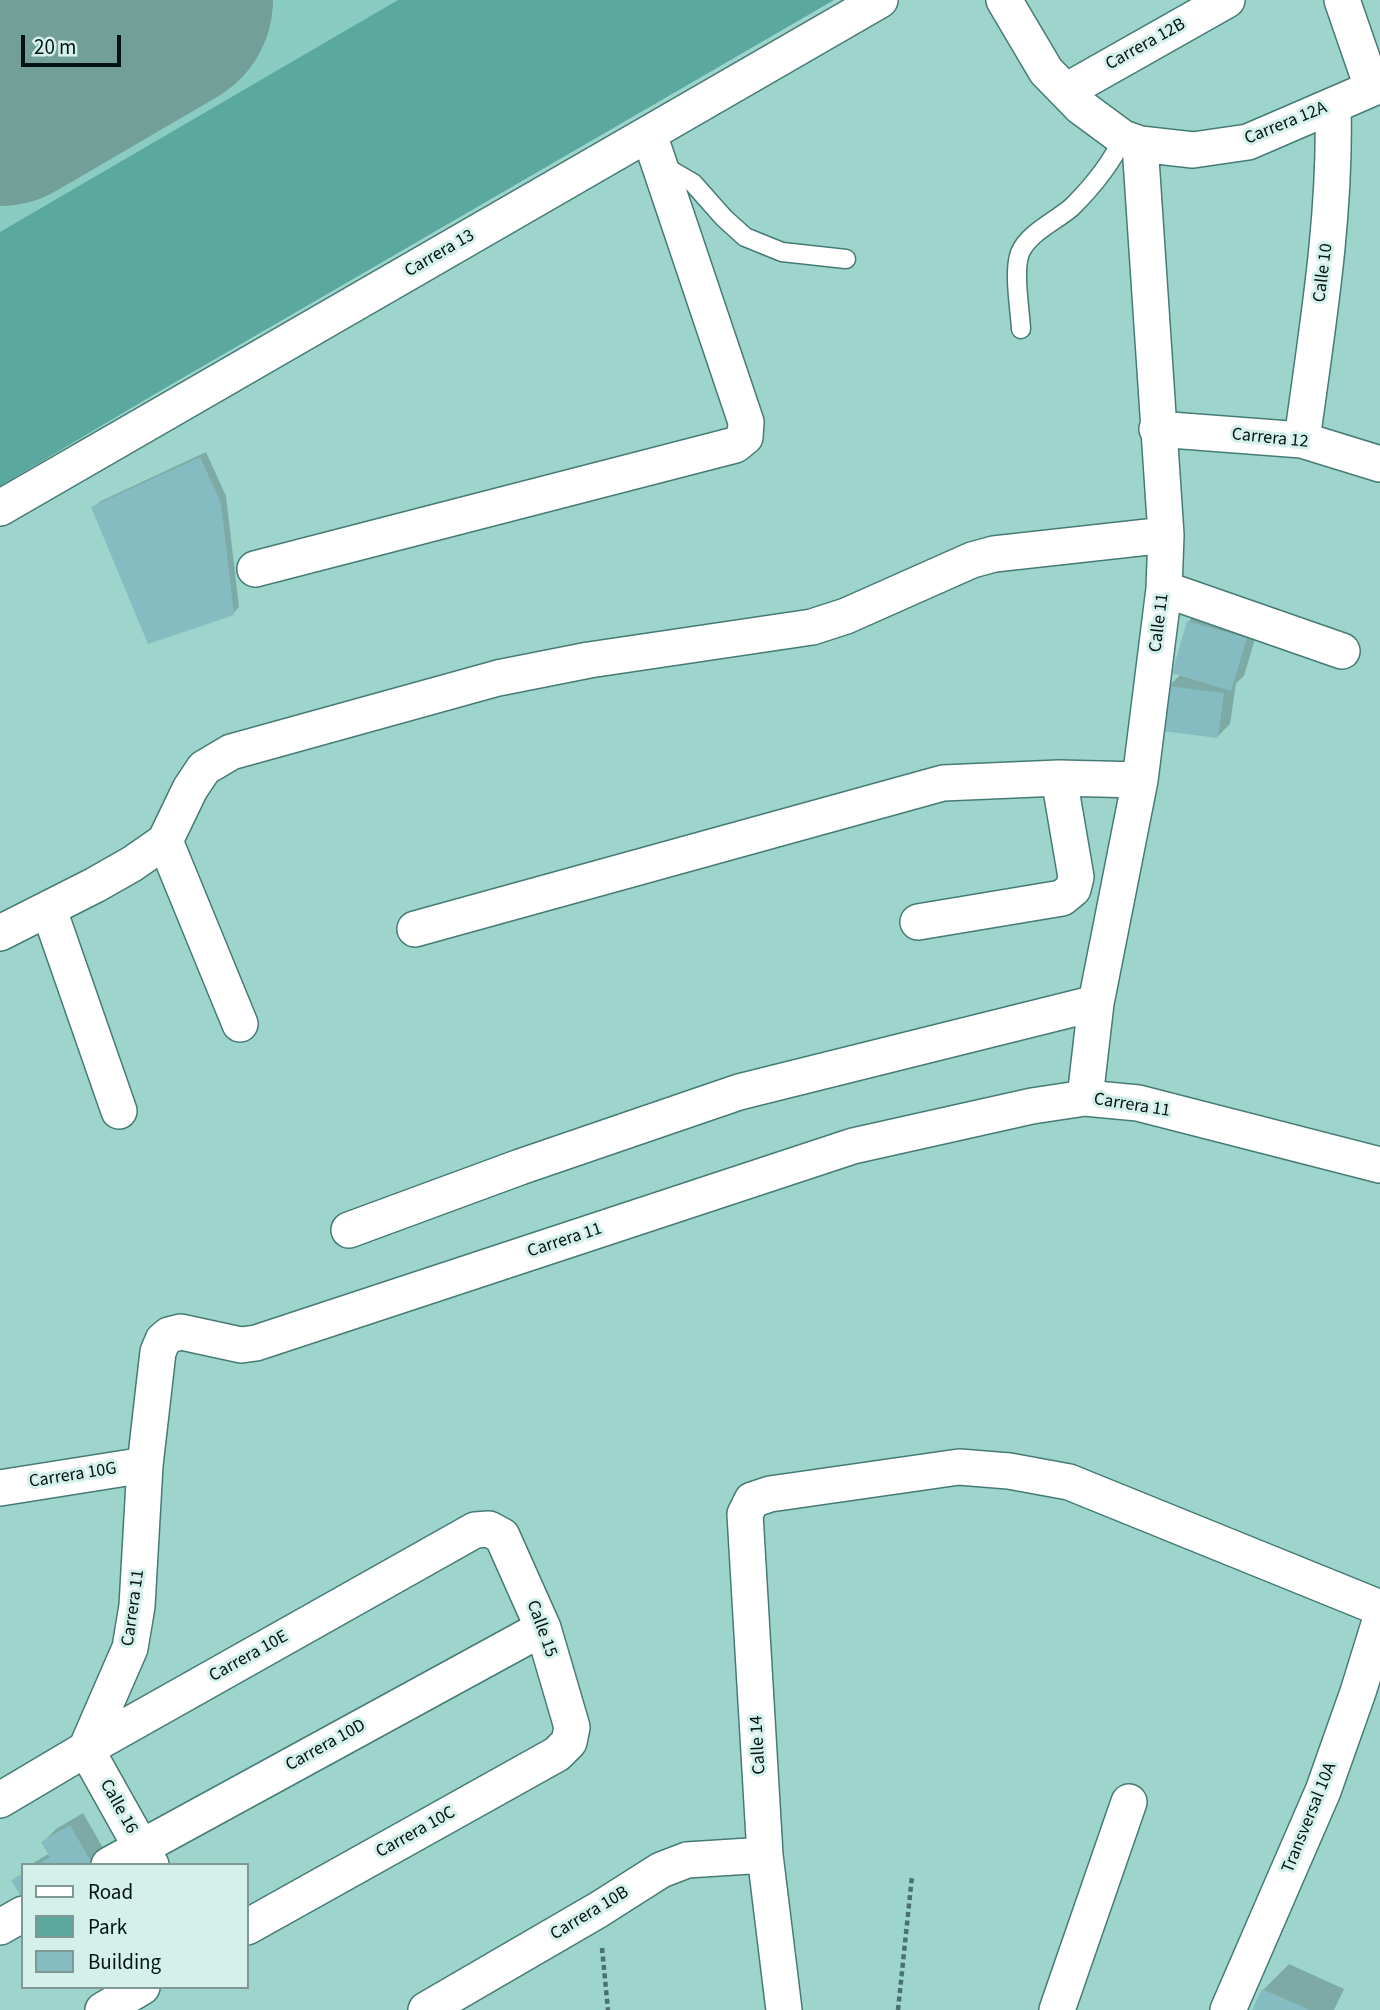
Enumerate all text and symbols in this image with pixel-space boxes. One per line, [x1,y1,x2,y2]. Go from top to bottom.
street label: Carrera 12B [1102,14,1190,76]
scale bar [24,21,124,65]
text: 20 m [34,32,76,62]
street label: Carrera 12A [1242,98,1330,150]
street label: Carrera 13 [401,225,479,283]
street label: Calle 10 [1310,242,1338,304]
street label: Carrera 12 [1231,424,1309,454]
street label: Calle 11 [1146,592,1174,654]
street label: Carrera 11 [1092,1089,1172,1123]
street label: Carrera 11 [525,1219,605,1263]
street label: Carrera 10G [28,1458,118,1494]
street label: Carrera 11 [118,1568,150,1648]
street label: Calle 15 [521,1598,561,1660]
street label: Carrera 10E [206,1627,292,1687]
street label: Carrera 10D [282,1715,370,1777]
street label: Calle 14 [747,1715,771,1775]
street label: Transversal 10A [1278,1760,1342,1876]
street label: Calle 16 [94,1776,142,1838]
street label: Carrera 10C [373,1802,459,1864]
legend [21,1863,248,1989]
text: Road [88,1877,133,1907]
street label: Carrera 10B [547,1882,633,1946]
text: Park [88,1912,127,1942]
text: Building [88,1947,161,1977]

